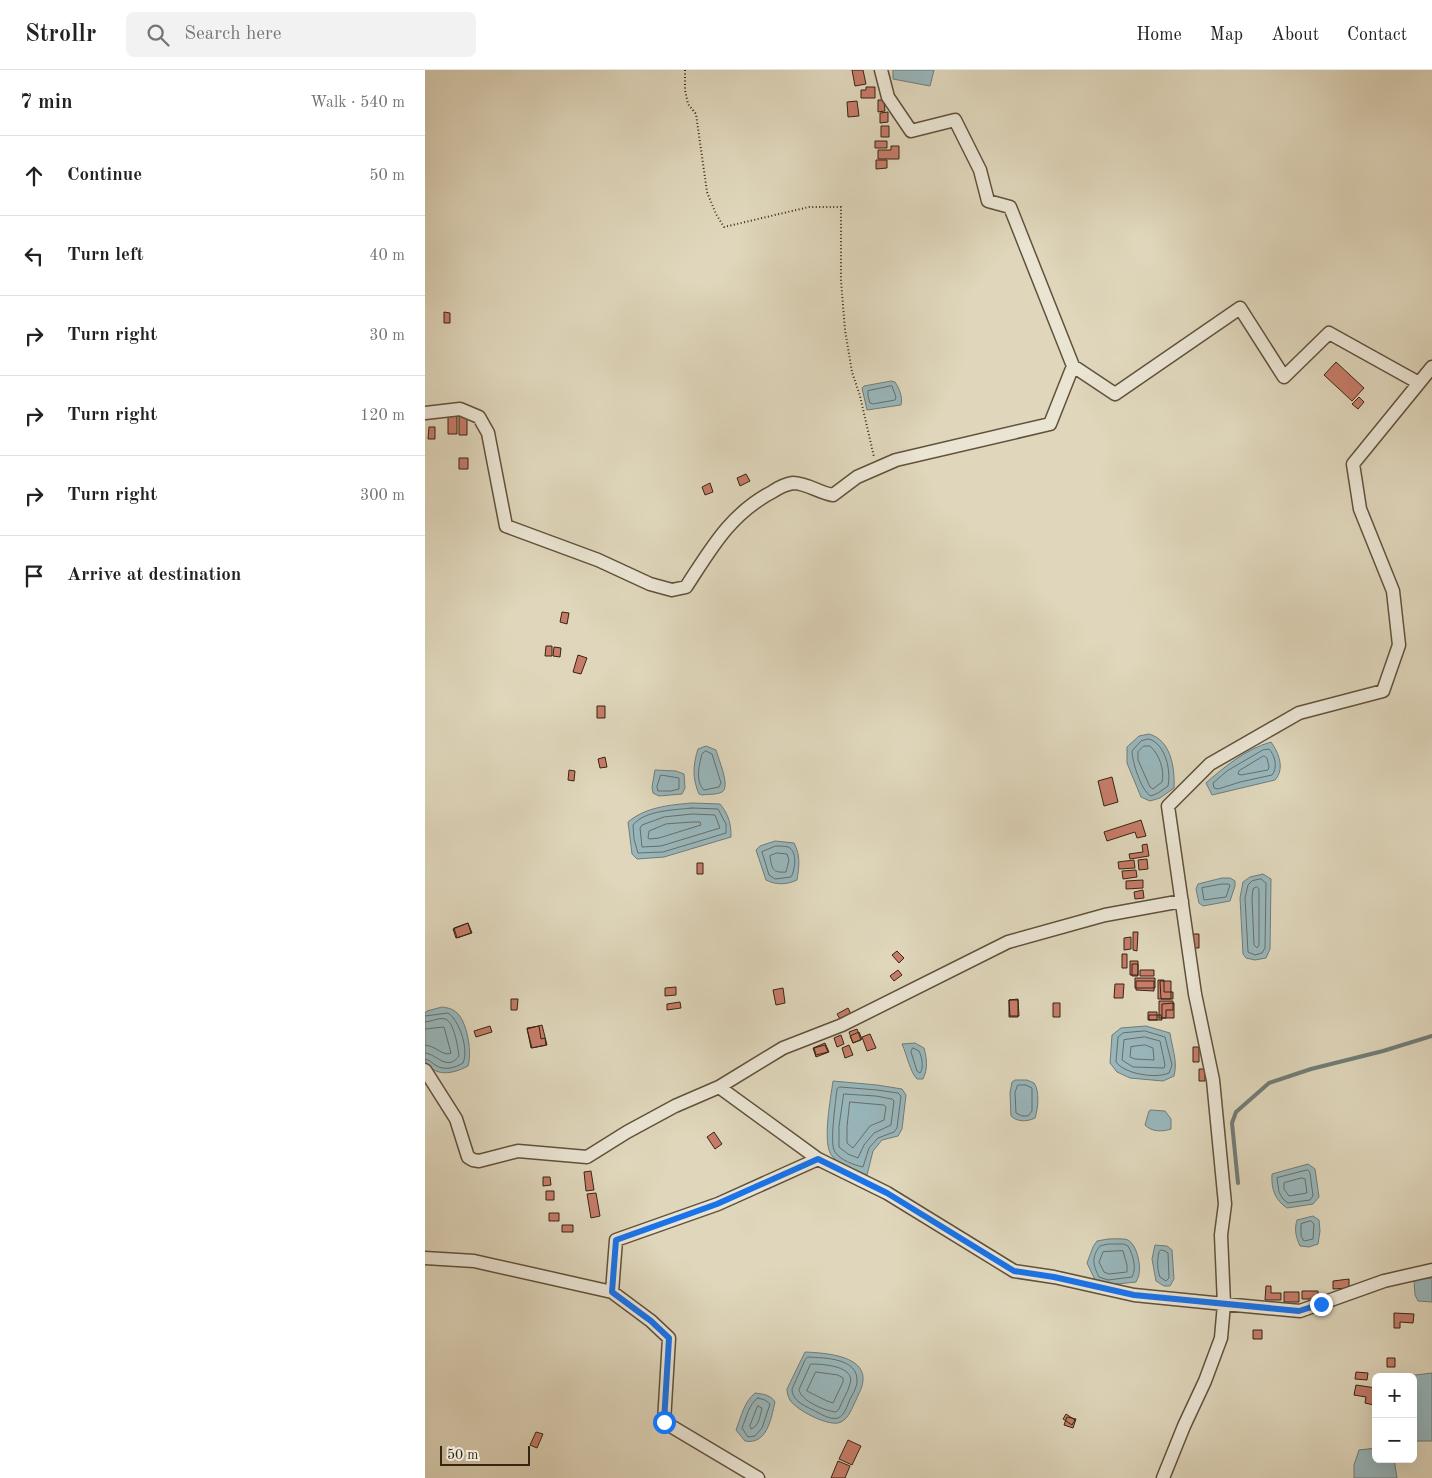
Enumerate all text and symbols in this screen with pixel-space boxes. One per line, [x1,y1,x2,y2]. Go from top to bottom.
search box [126,12,476,57]
icon: search [144,21,172,49]
text: Strollr [25,23,96,47]
text: Search here [184,25,282,44]
text: Home [1136,26,1182,44]
text: Map [1210,26,1243,44]
text: About [1271,26,1319,44]
text: Contact [1347,26,1407,44]
text: 7 min [20,92,73,113]
text: Walk · 540 m [310,95,405,111]
icon: ahead [20,162,48,190]
text: Continue [67,166,142,185]
text: 50 m [369,168,405,184]
icon: left [20,242,48,270]
text: Turn left [67,246,144,265]
text: 40 m [369,248,405,264]
icon: right [20,322,48,350]
text: Turn right [67,326,157,345]
text: 30 m [369,328,405,344]
icon: right [20,402,48,430]
text: Turn right [67,406,157,425]
text: 120 m [360,408,405,424]
icon: right [20,482,48,510]
text: Turn right [67,486,157,505]
text: 300 m [360,488,405,504]
icon: arrive [20,562,48,590]
text: Arrive at destination [67,566,241,585]
route end [1310,1293,1333,1316]
map controls [1372,1373,1417,1463]
button: + [1372,1373,1417,1418]
route start [653,1411,676,1434]
button: − [1372,1418,1417,1463]
scale bar [440,1443,530,1466]
text: 50 m [447,1448,478,1462]

